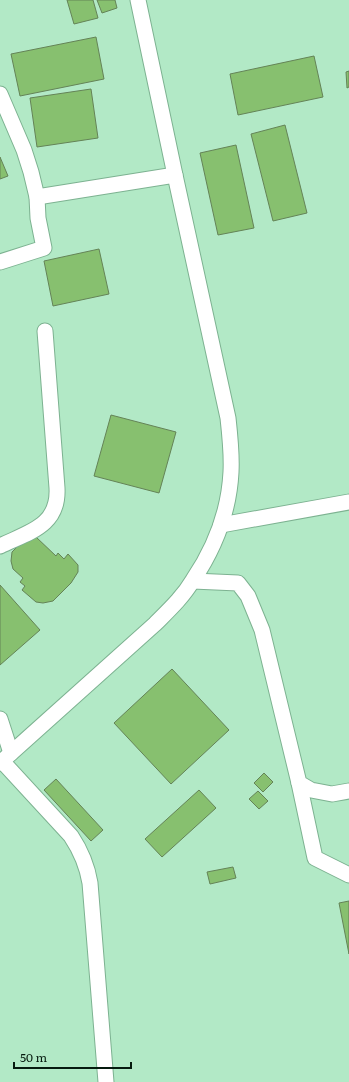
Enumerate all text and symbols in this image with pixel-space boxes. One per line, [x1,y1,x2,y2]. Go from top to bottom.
scale bar [14,1044,131,1070]
text: 50 m [20,1048,47,1066]

